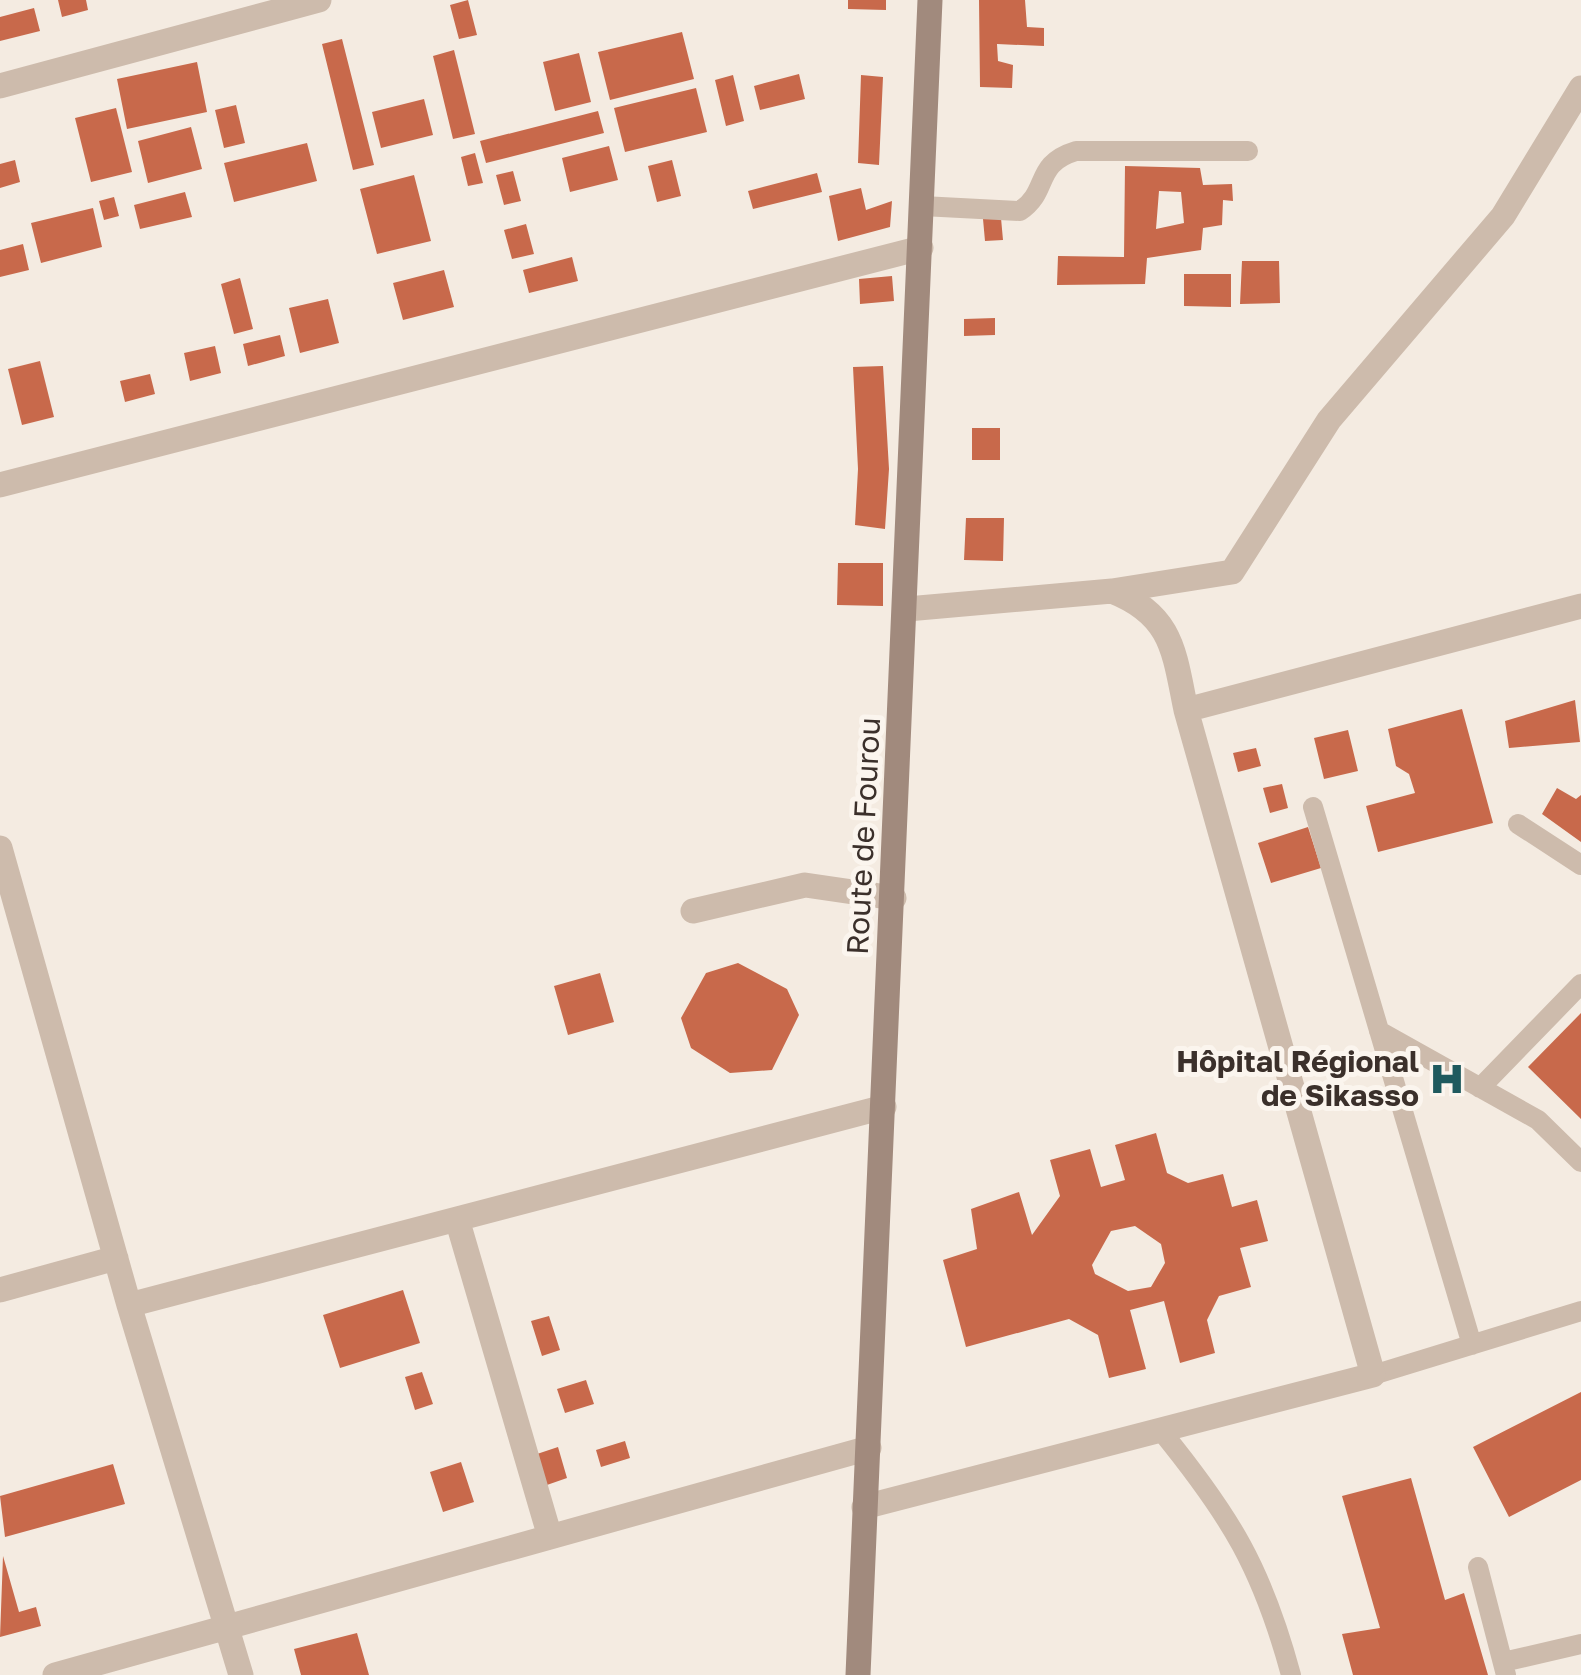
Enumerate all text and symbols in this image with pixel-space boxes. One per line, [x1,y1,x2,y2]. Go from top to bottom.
street label: Route de Fourou [839,716,887,956]
place label: Hôpital Régional de Sikasso [1176,1043,1419,1113]
hospital icon: Hôpital Régional de Sikasso [1428,1060,1466,1098]

